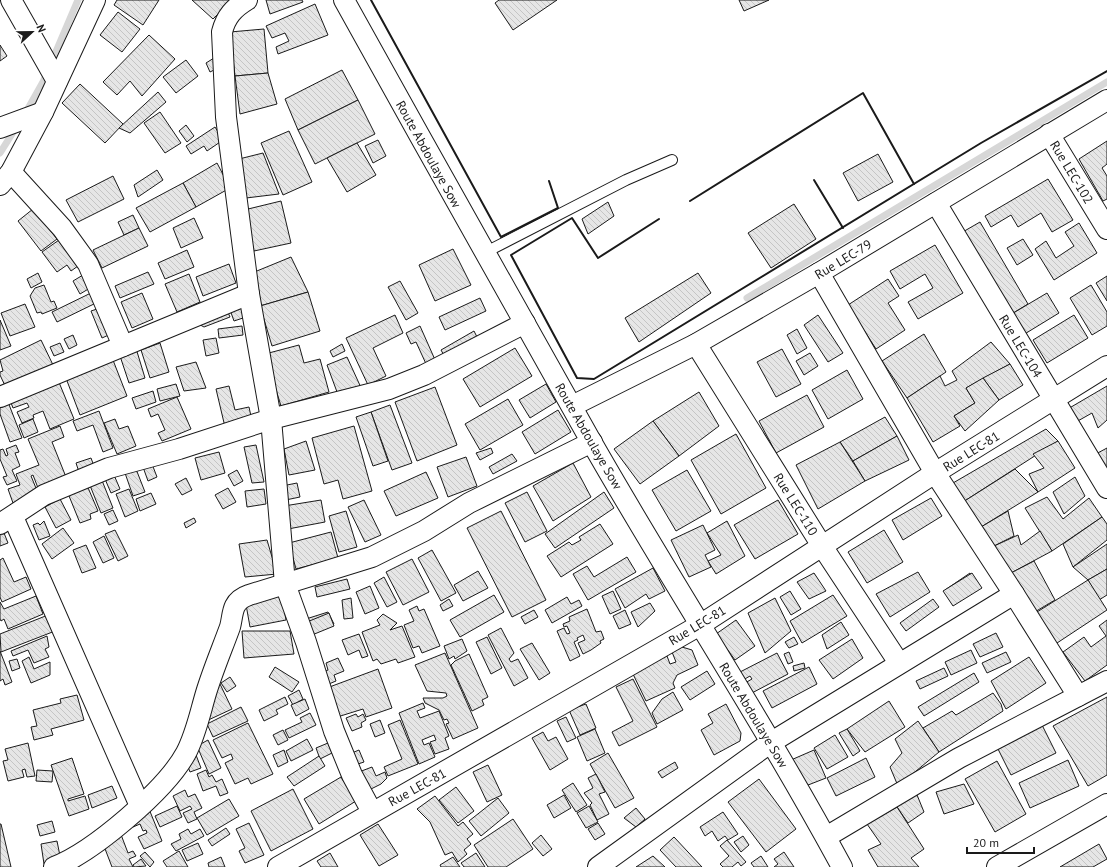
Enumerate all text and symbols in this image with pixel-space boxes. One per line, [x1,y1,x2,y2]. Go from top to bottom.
north arrow [12,12,52,52]
text: N [33,22,49,34]
street label: Route Abdoulaye Sow [392,98,465,211]
street label: Rue LEC-102 [1046,138,1097,207]
street label: Rue LEC-79 [812,236,875,283]
street label: Rue LEC-104 [995,312,1046,381]
street label: Route Abdoulaye Sow [551,380,626,493]
street label: Rue LEC-81 [940,427,1003,475]
street label: Rue LEC-110 [770,470,822,539]
street label: Rue LEC-81 [666,602,729,649]
street label: Route Abdoulaye Sow [715,659,792,771]
street label: Rue LEC-81 [385,765,449,810]
scale bar [967,829,1034,855]
text: 20 m [973,835,999,850]

